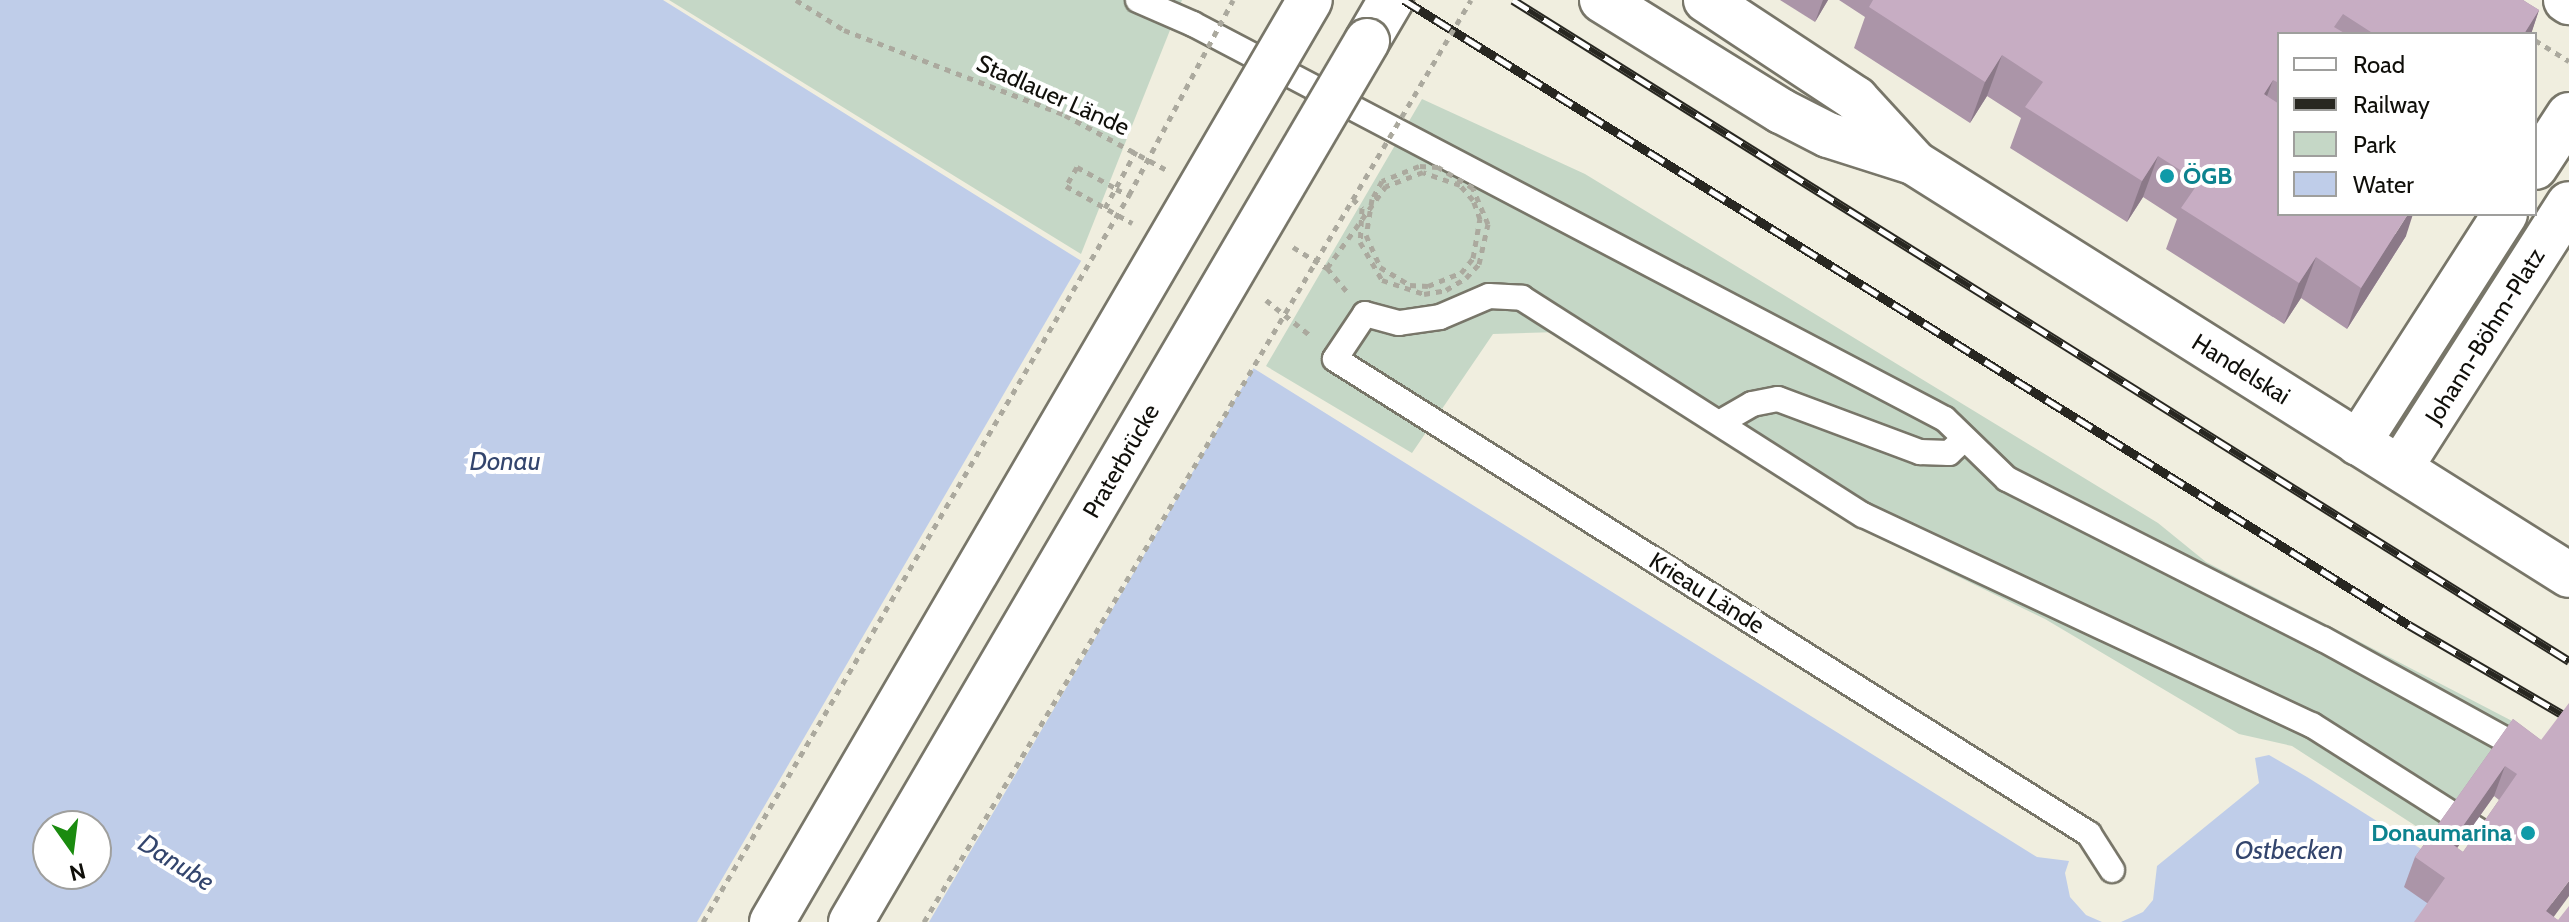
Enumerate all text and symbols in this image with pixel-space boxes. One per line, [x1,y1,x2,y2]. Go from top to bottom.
legend [2277,32,2537,216]
street label: Stadlauer Lände [972,48,1134,142]
text: Road [2353,50,2405,79]
text: Railway [2353,90,2430,119]
text: Park [2353,130,2396,159]
place label: ÖGB [2183,162,2232,190]
marker: ÖGB [2158,167,2176,185]
text: Water [2353,170,2414,199]
street label: Johann-Böhm-Platz [2419,243,2551,429]
street label: Handelskai [2187,328,2295,410]
street label: Praterbrücke [1077,399,1165,523]
water label: Donau [470,446,540,478]
street label: Krieau Lände [1644,546,1770,640]
north arrow [32,810,112,890]
place label: Donaumarina [2371,819,2512,847]
marker: Donaumarina [2519,824,2537,842]
water label: Danube [133,828,219,898]
water label: Ostbecken [2235,835,2343,867]
text: N [67,857,88,887]

